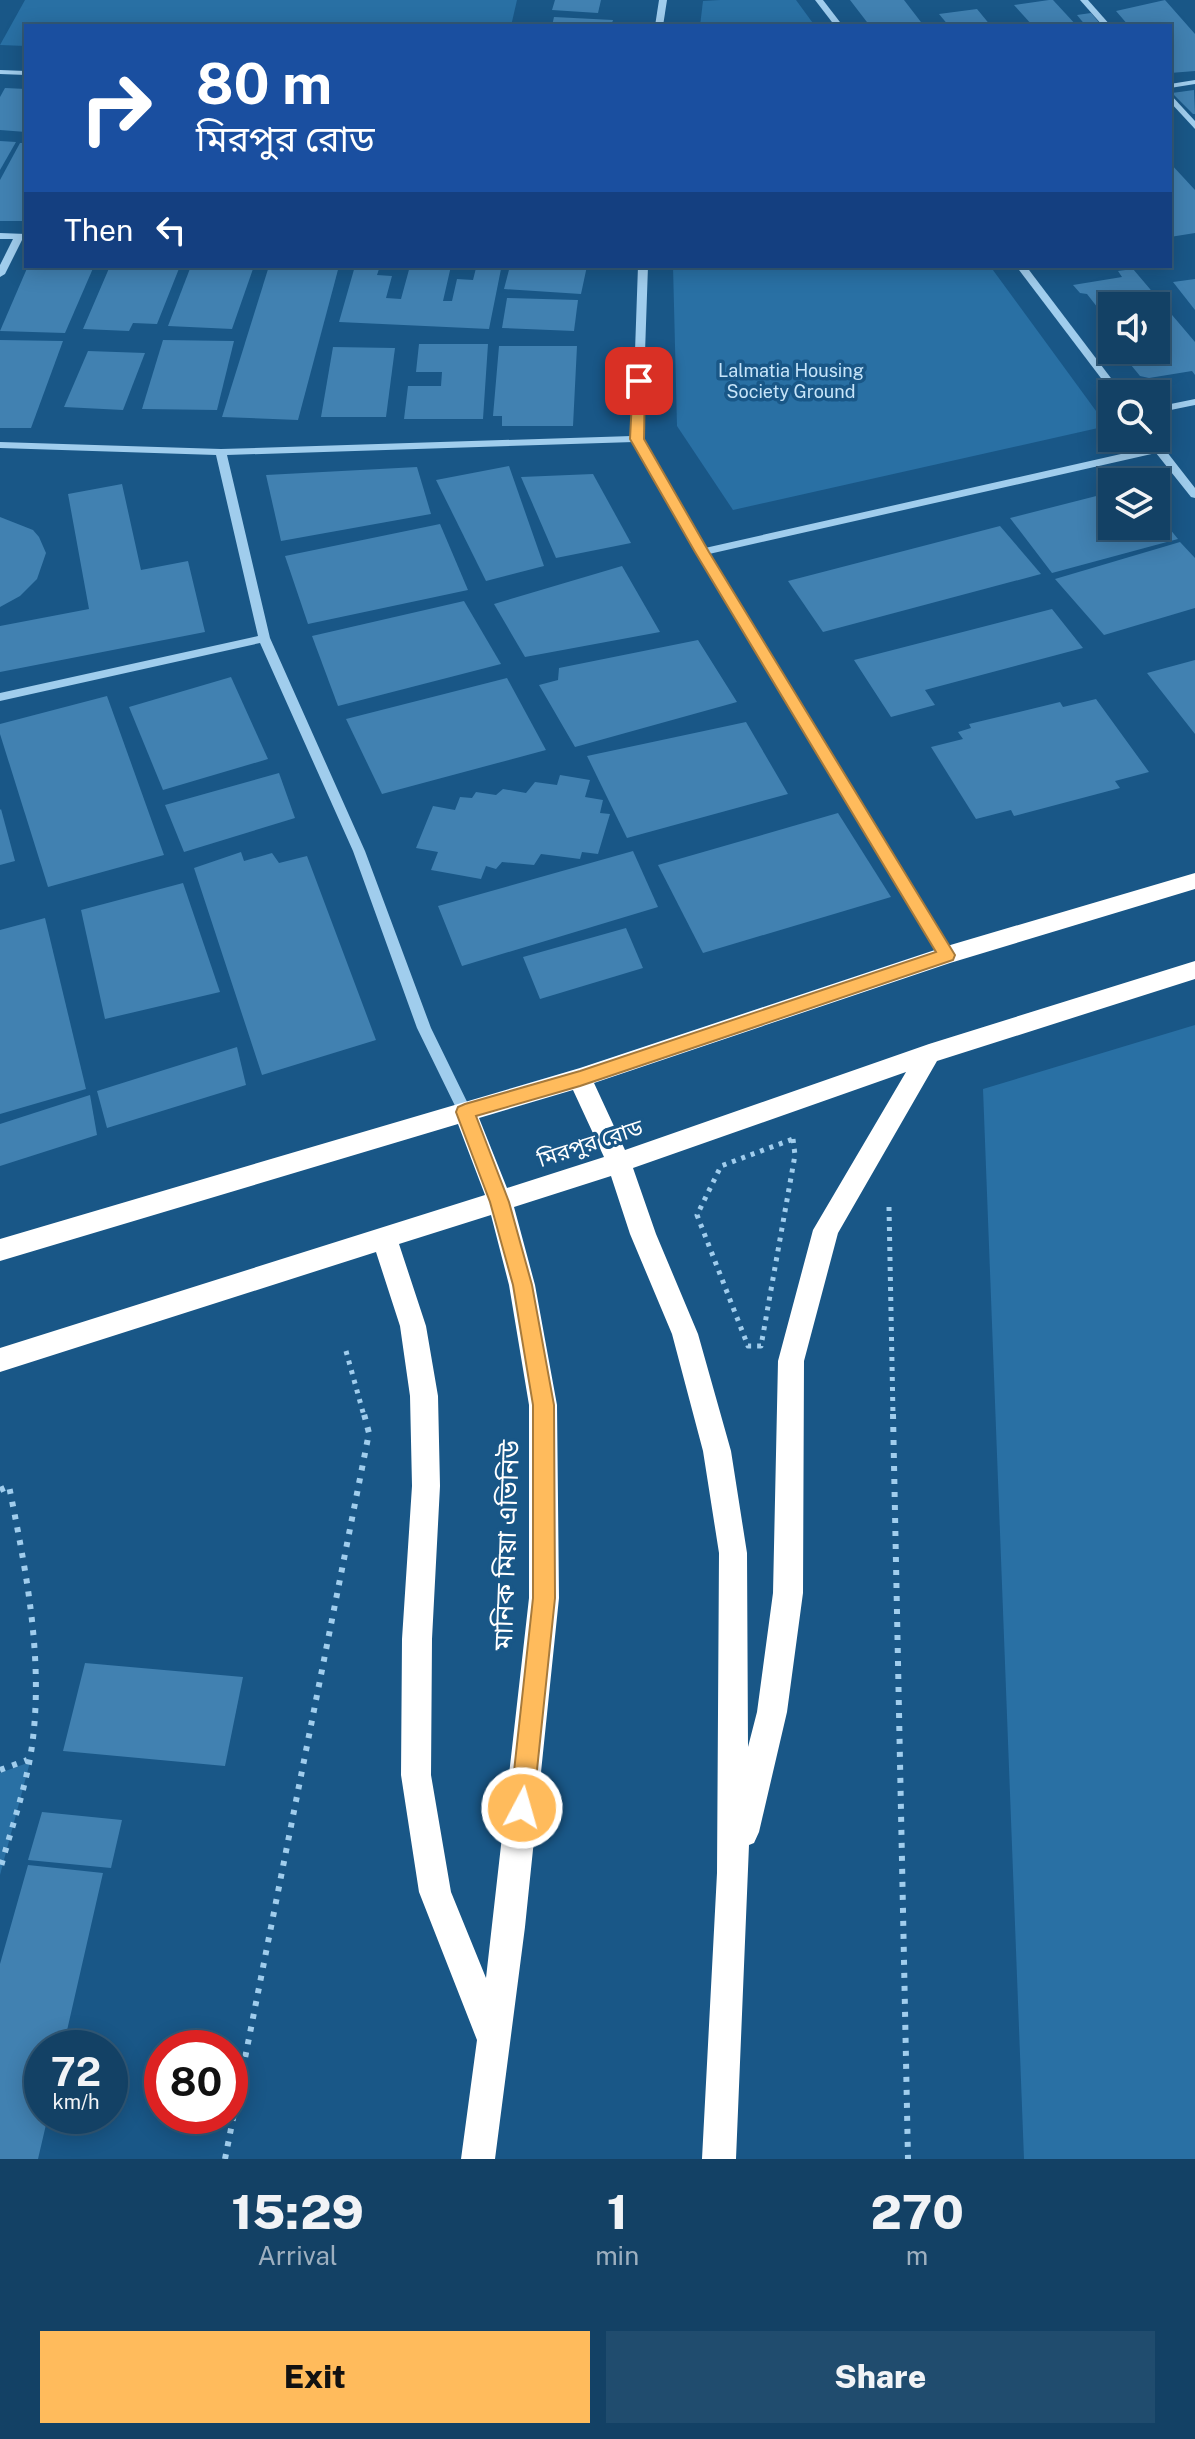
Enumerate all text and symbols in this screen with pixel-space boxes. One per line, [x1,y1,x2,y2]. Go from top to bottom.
text: 80 m [196,51,332,117]
icon: right [64,56,168,160]
text: মিরপুর রোড [196,118,375,160]
icon: left [149,208,193,252]
text: Then [64,212,133,248]
map controls [1098,292,1170,540]
button: sound [1098,292,1170,364]
pin [605,347,673,415]
icon: arrive [617,359,661,403]
park label: Lalmatia Housing Society Ground [718,360,864,402]
button: search [1098,380,1170,452]
button: layers [1098,468,1170,540]
street label: মিরপুর রোড [533,1114,647,1173]
street label: মানিক মিয়া এভিনিউ [487,1439,525,1652]
position arrow [480,1766,564,1850]
speed limit sign: 80 [144,2030,248,2134]
text: 72 [51,2048,101,2095]
text: km/h [52,2090,100,2114]
text: 15:29 [231,2183,364,2240]
text: 1 [607,2183,628,2240]
text: 270 [870,2183,964,2240]
text: Arrival [257,2240,338,2271]
text: min [595,2240,639,2271]
text: m [906,2240,928,2271]
button: Exit [40,2331,590,2423]
button: Share [606,2331,1155,2423]

